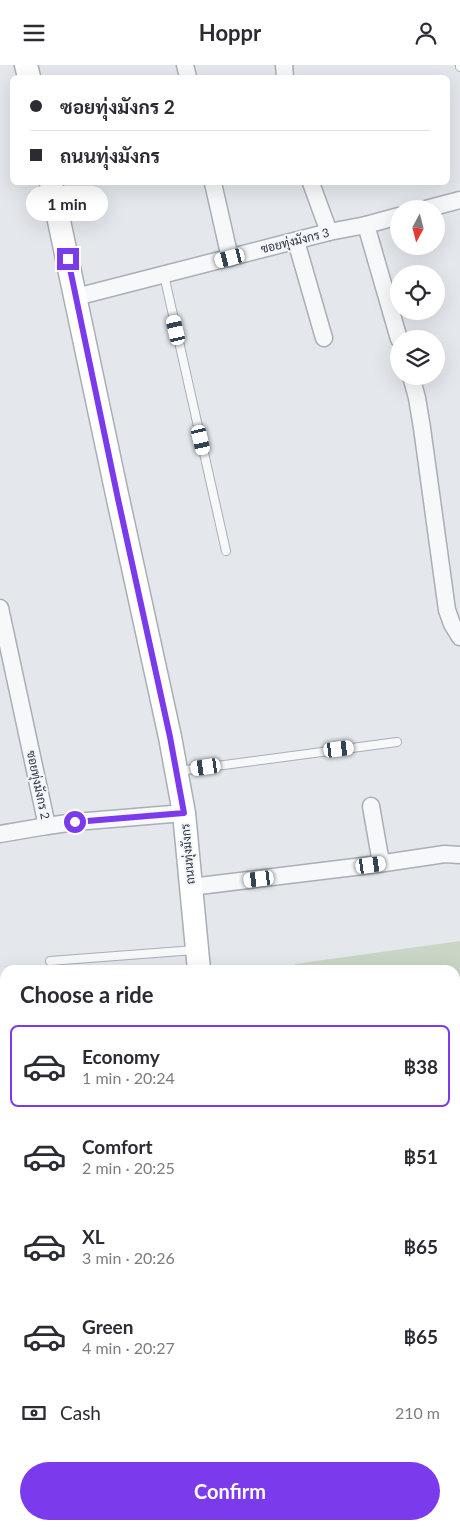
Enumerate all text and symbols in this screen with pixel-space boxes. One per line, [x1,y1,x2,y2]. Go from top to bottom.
icon: menu [20,19,48,47]
text: Hoppr [199,19,261,46]
icon: person [412,19,440,47]
text: ซอยทุ่งมังกร 2 [60,95,175,118]
text: ถนนทุ่งมังกร [60,144,160,167]
callout: 1 min [27,186,109,221]
text: 1 min [47,194,87,213]
north arrow [390,200,445,255]
map controls [390,200,445,385]
street label: ซอยทุ่งมังกร 3 [259,225,331,258]
car [213,247,246,269]
route end [57,248,79,270]
button: locate [390,265,445,320]
car [165,314,186,346]
button: layers [390,330,445,385]
car [190,424,211,456]
car [323,740,354,758]
street label: ซอยทุ่งมังกร 2 [22,749,53,821]
car [190,757,221,777]
route start [64,811,86,833]
street label: ถนนทุ่งมังกร [177,823,200,885]
car [355,855,386,875]
car [243,870,274,888]
text: Choose a ride [20,981,154,1008]
icon: car [22,1044,67,1089]
text: Economy [82,1045,160,1068]
text: ฿38 [403,1055,438,1078]
text: 1 min · 20:24 [82,1068,175,1087]
icon: car [22,1134,67,1179]
text: Comfort [82,1135,153,1158]
text: ฿51 [403,1145,438,1168]
text: 2 min · 20:25 [82,1158,175,1177]
icon: car [22,1224,67,1269]
text: XL [82,1225,105,1248]
text: ฿65 [403,1235,438,1258]
text: 3 min · 20:26 [82,1248,175,1267]
icon: car [22,1314,67,1359]
text: Green [82,1315,133,1338]
text: ฿65 [403,1325,438,1348]
text: 4 min · 20:27 [82,1338,175,1357]
icon: cash [20,1399,48,1427]
text: Cash [60,1401,101,1424]
text: 210 m [395,1403,440,1422]
button: Confirm [20,1462,440,1520]

